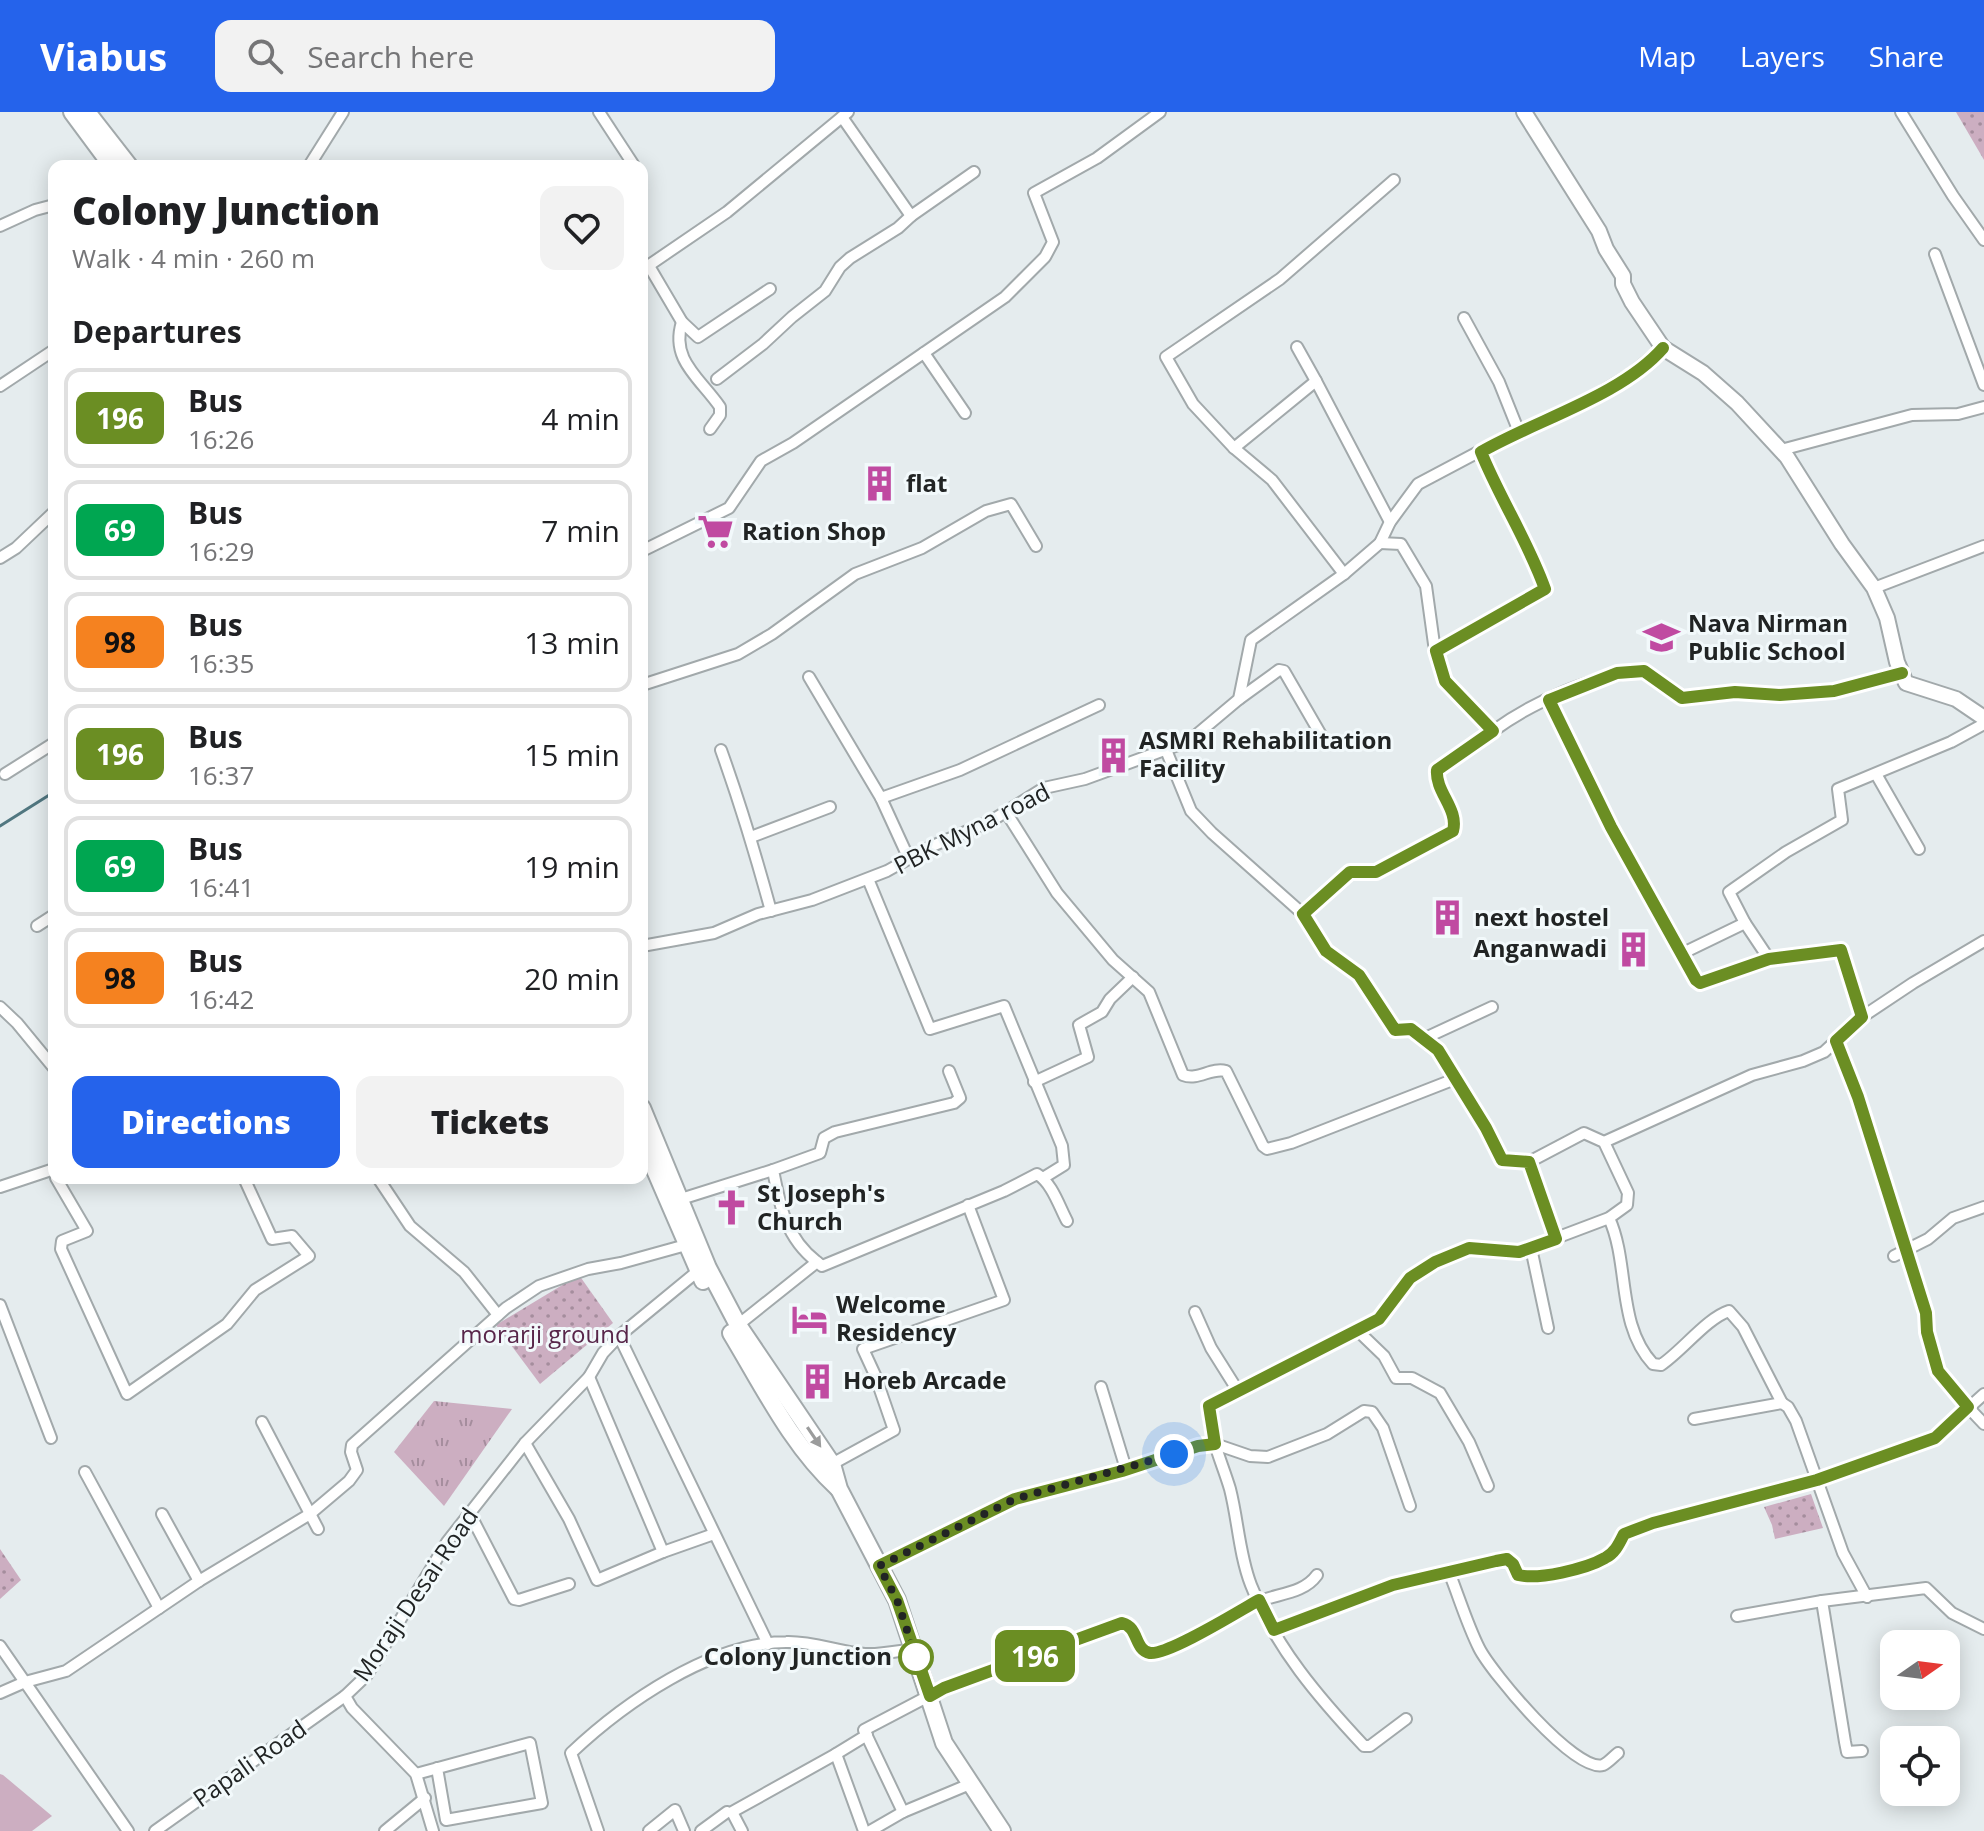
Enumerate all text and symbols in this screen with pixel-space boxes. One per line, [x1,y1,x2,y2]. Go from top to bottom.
search box [215,20,775,92]
text: Viabus [40,30,167,82]
icon: search [243,34,287,78]
text: Search here [307,36,474,77]
text: Map [1638,37,1696,75]
text: Layers [1740,37,1825,75]
text: Share [1869,37,1944,75]
text: Colony Junction [72,184,380,236]
button: heart [540,186,624,270]
text: Walk · 4 min · 260 m [72,240,315,276]
text: Departures [72,311,242,352]
text: Bus [188,380,243,421]
text: 4 min [541,398,620,439]
text: 196 [96,399,144,437]
text: 16:26 [188,421,254,457]
building icon: flat [861,465,899,503]
place label: flat [906,466,948,499]
text: Bus [188,492,243,533]
text: 7 min [541,510,620,551]
text: 69 [104,511,136,549]
supermarket icon: Ration Shop [697,513,735,551]
place label: Ration Shop [742,514,886,547]
text: 16:29 [188,533,254,569]
text: Bus [188,604,243,645]
place label: Nava Nirman Public School [1688,606,1848,667]
school or university icon: Nava Nirman Public School [1643,619,1681,657]
text: 13 min [524,622,620,663]
text: 98 [104,623,136,661]
text: 16:35 [188,645,254,681]
text: Bus [188,716,243,757]
place label: ASMRI Rehabilitation Facility [1139,723,1392,784]
text: 15 min [524,734,620,775]
text: 196 [96,735,144,773]
building icon: ASMRI Rehabilitation Facility [1094,736,1132,774]
text: 16:37 [188,757,254,793]
street label: PBK Myna road [888,774,1055,881]
text: Bus [188,828,243,869]
text: 19 min [524,846,620,887]
text: 69 [104,847,136,885]
text: 16:41 [188,869,254,905]
building icon: next hostel [1429,899,1467,937]
place label: next hostel [1474,900,1609,933]
building icon: Anganwadi [1614,930,1652,968]
place label: Anganwadi [1473,931,1607,964]
text: Bus [188,940,243,981]
text: 20 min [524,958,620,999]
text: 98 [104,959,136,997]
text: 16:42 [188,981,254,1017]
button: Directions [72,1076,340,1168]
button: Tickets [356,1076,624,1168]
place label: St Joseph's Church [757,1176,885,1237]
church icon: St Joseph's Church [712,1189,750,1227]
place label: Welcome Residency [836,1287,957,1348]
hotel icon: Welcome Residency [791,1300,829,1338]
park label: morarji ground [460,1317,630,1350]
building icon: Horeb Arcade [798,1362,836,1400]
place label: Horeb Arcade [843,1363,1006,1396]
one-way arrow [807,1427,822,1448]
your location [1154,1434,1194,1474]
street label: Moraji Desai Road [344,1501,485,1687]
line badge: 196 [989,1630,1081,1682]
north arrow [1880,1630,1960,1710]
map controls [1880,1630,1960,1806]
text: 196 [1011,1637,1059,1675]
place label: Colony Junction [704,1639,892,1672]
marker: Colony Junction [899,1640,933,1674]
street label: Papali Road [186,1712,312,1814]
button: locate [1880,1726,1960,1806]

